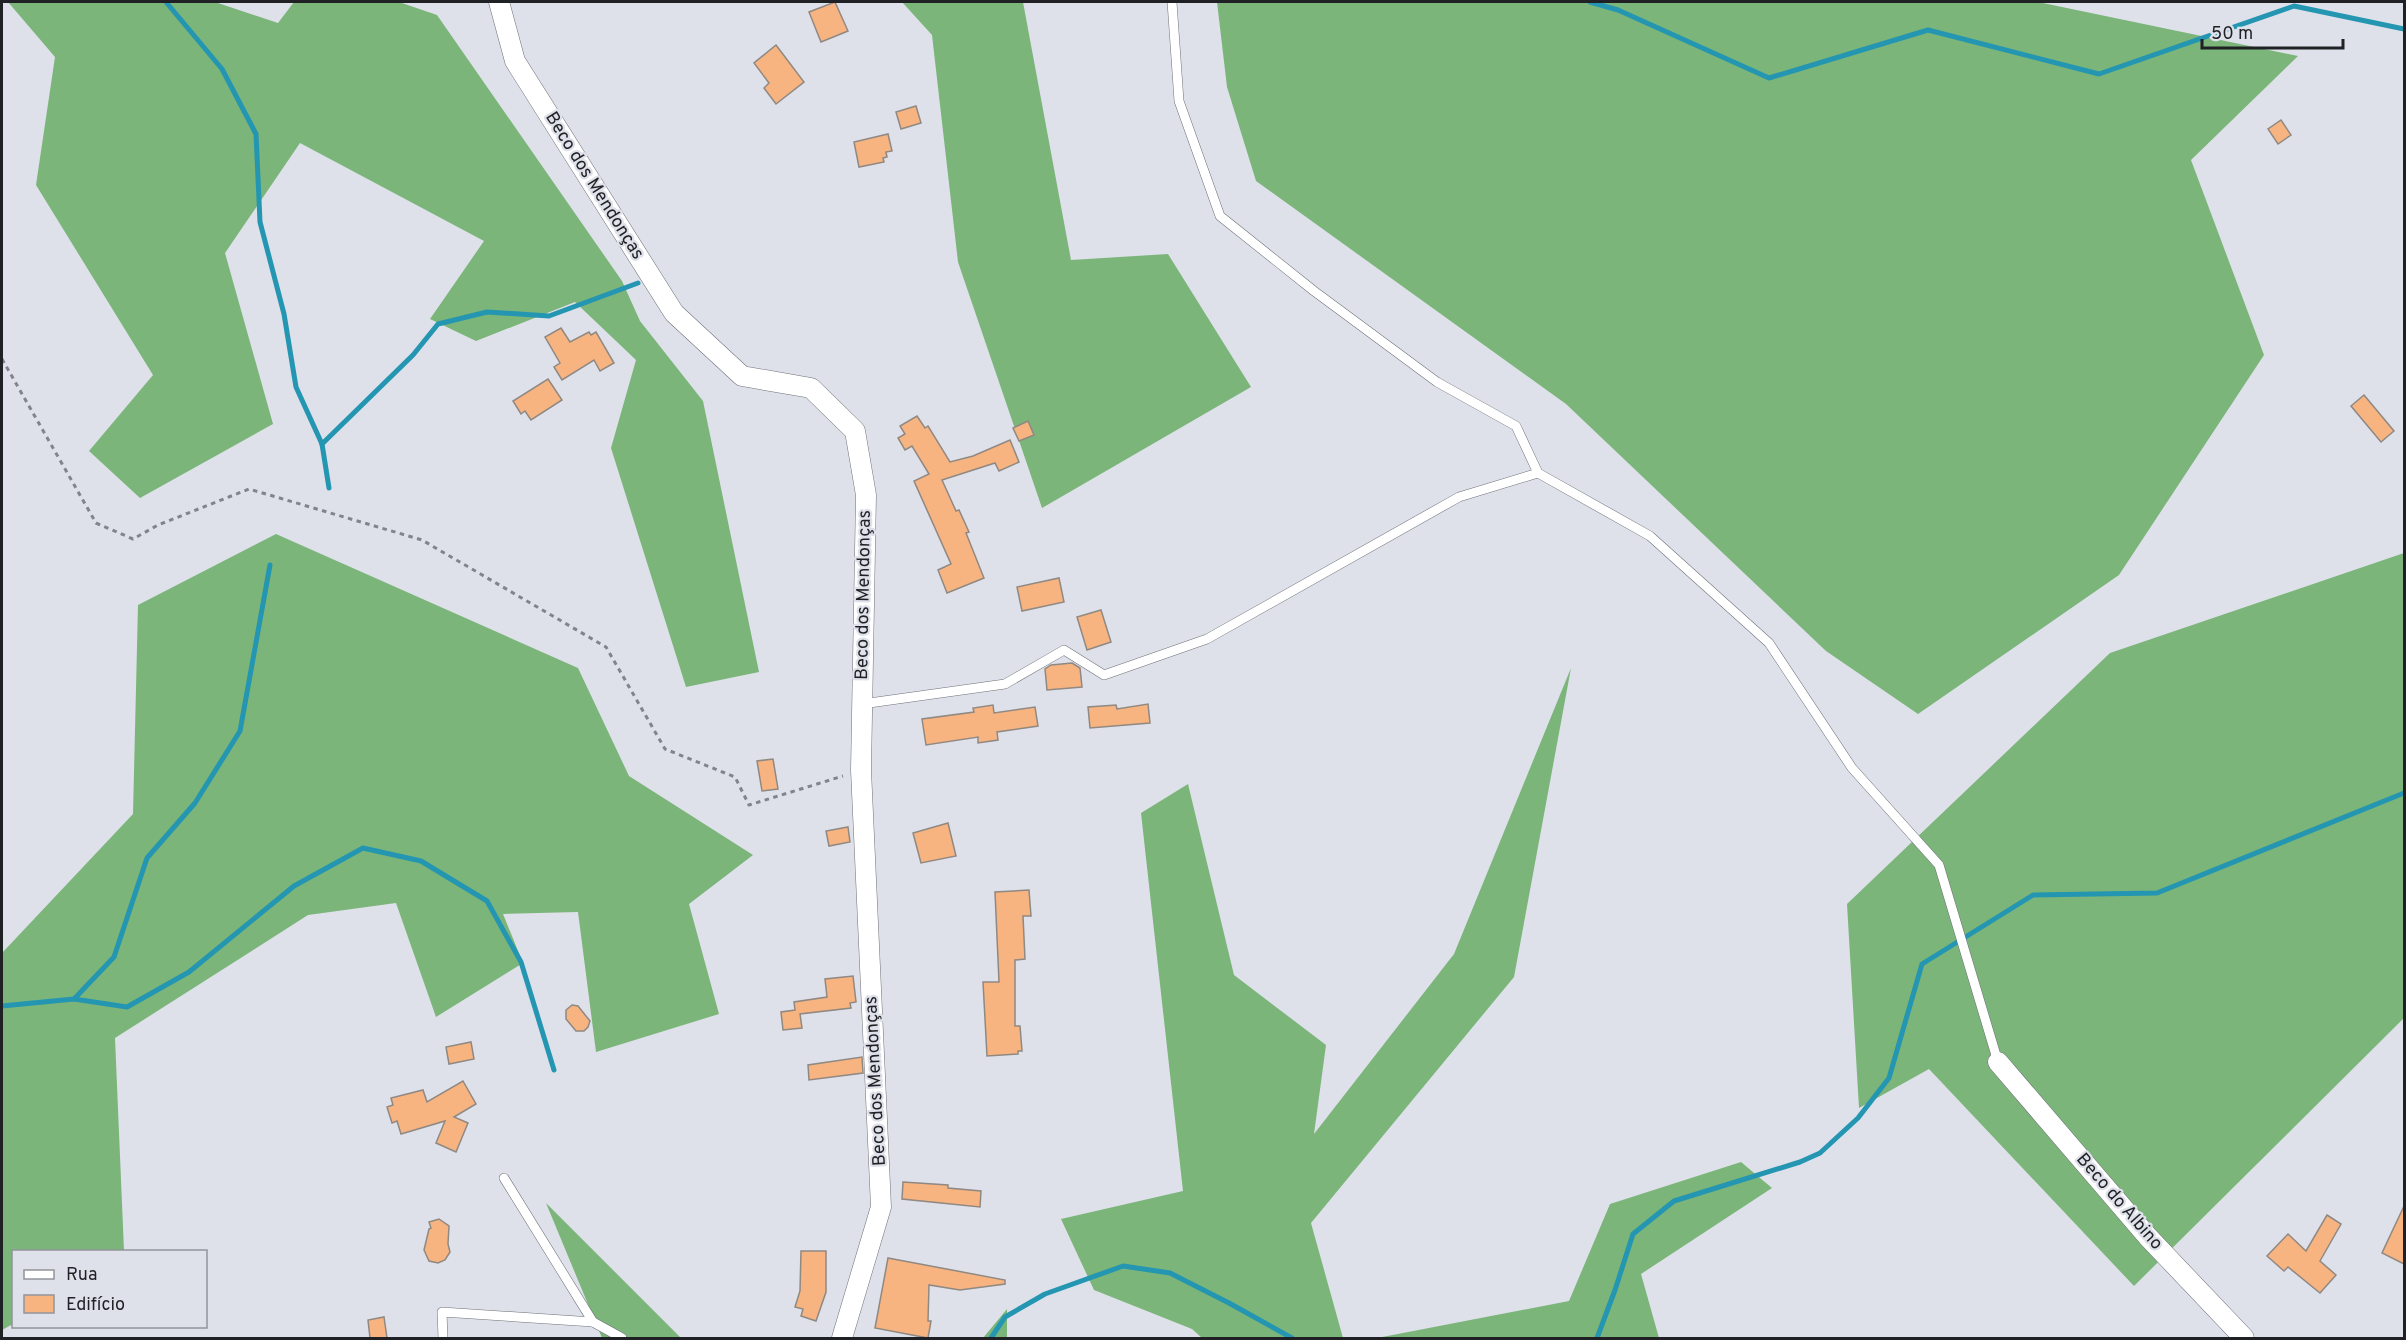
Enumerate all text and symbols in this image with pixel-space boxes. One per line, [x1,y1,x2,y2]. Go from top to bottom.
scale bar [2202,12,2343,50]
text: 50 m [2211,23,2253,46]
street label: Beco dos Mendonças [539,108,649,264]
street label: Beco dos Mendonças [851,510,877,680]
street label: Beco dos Mendonças [860,995,892,1167]
street label: Beco do Albino [2071,1149,2167,1255]
legend [12,1250,207,1328]
text: Rua [66,1264,97,1287]
text: Edifício [66,1294,125,1317]

